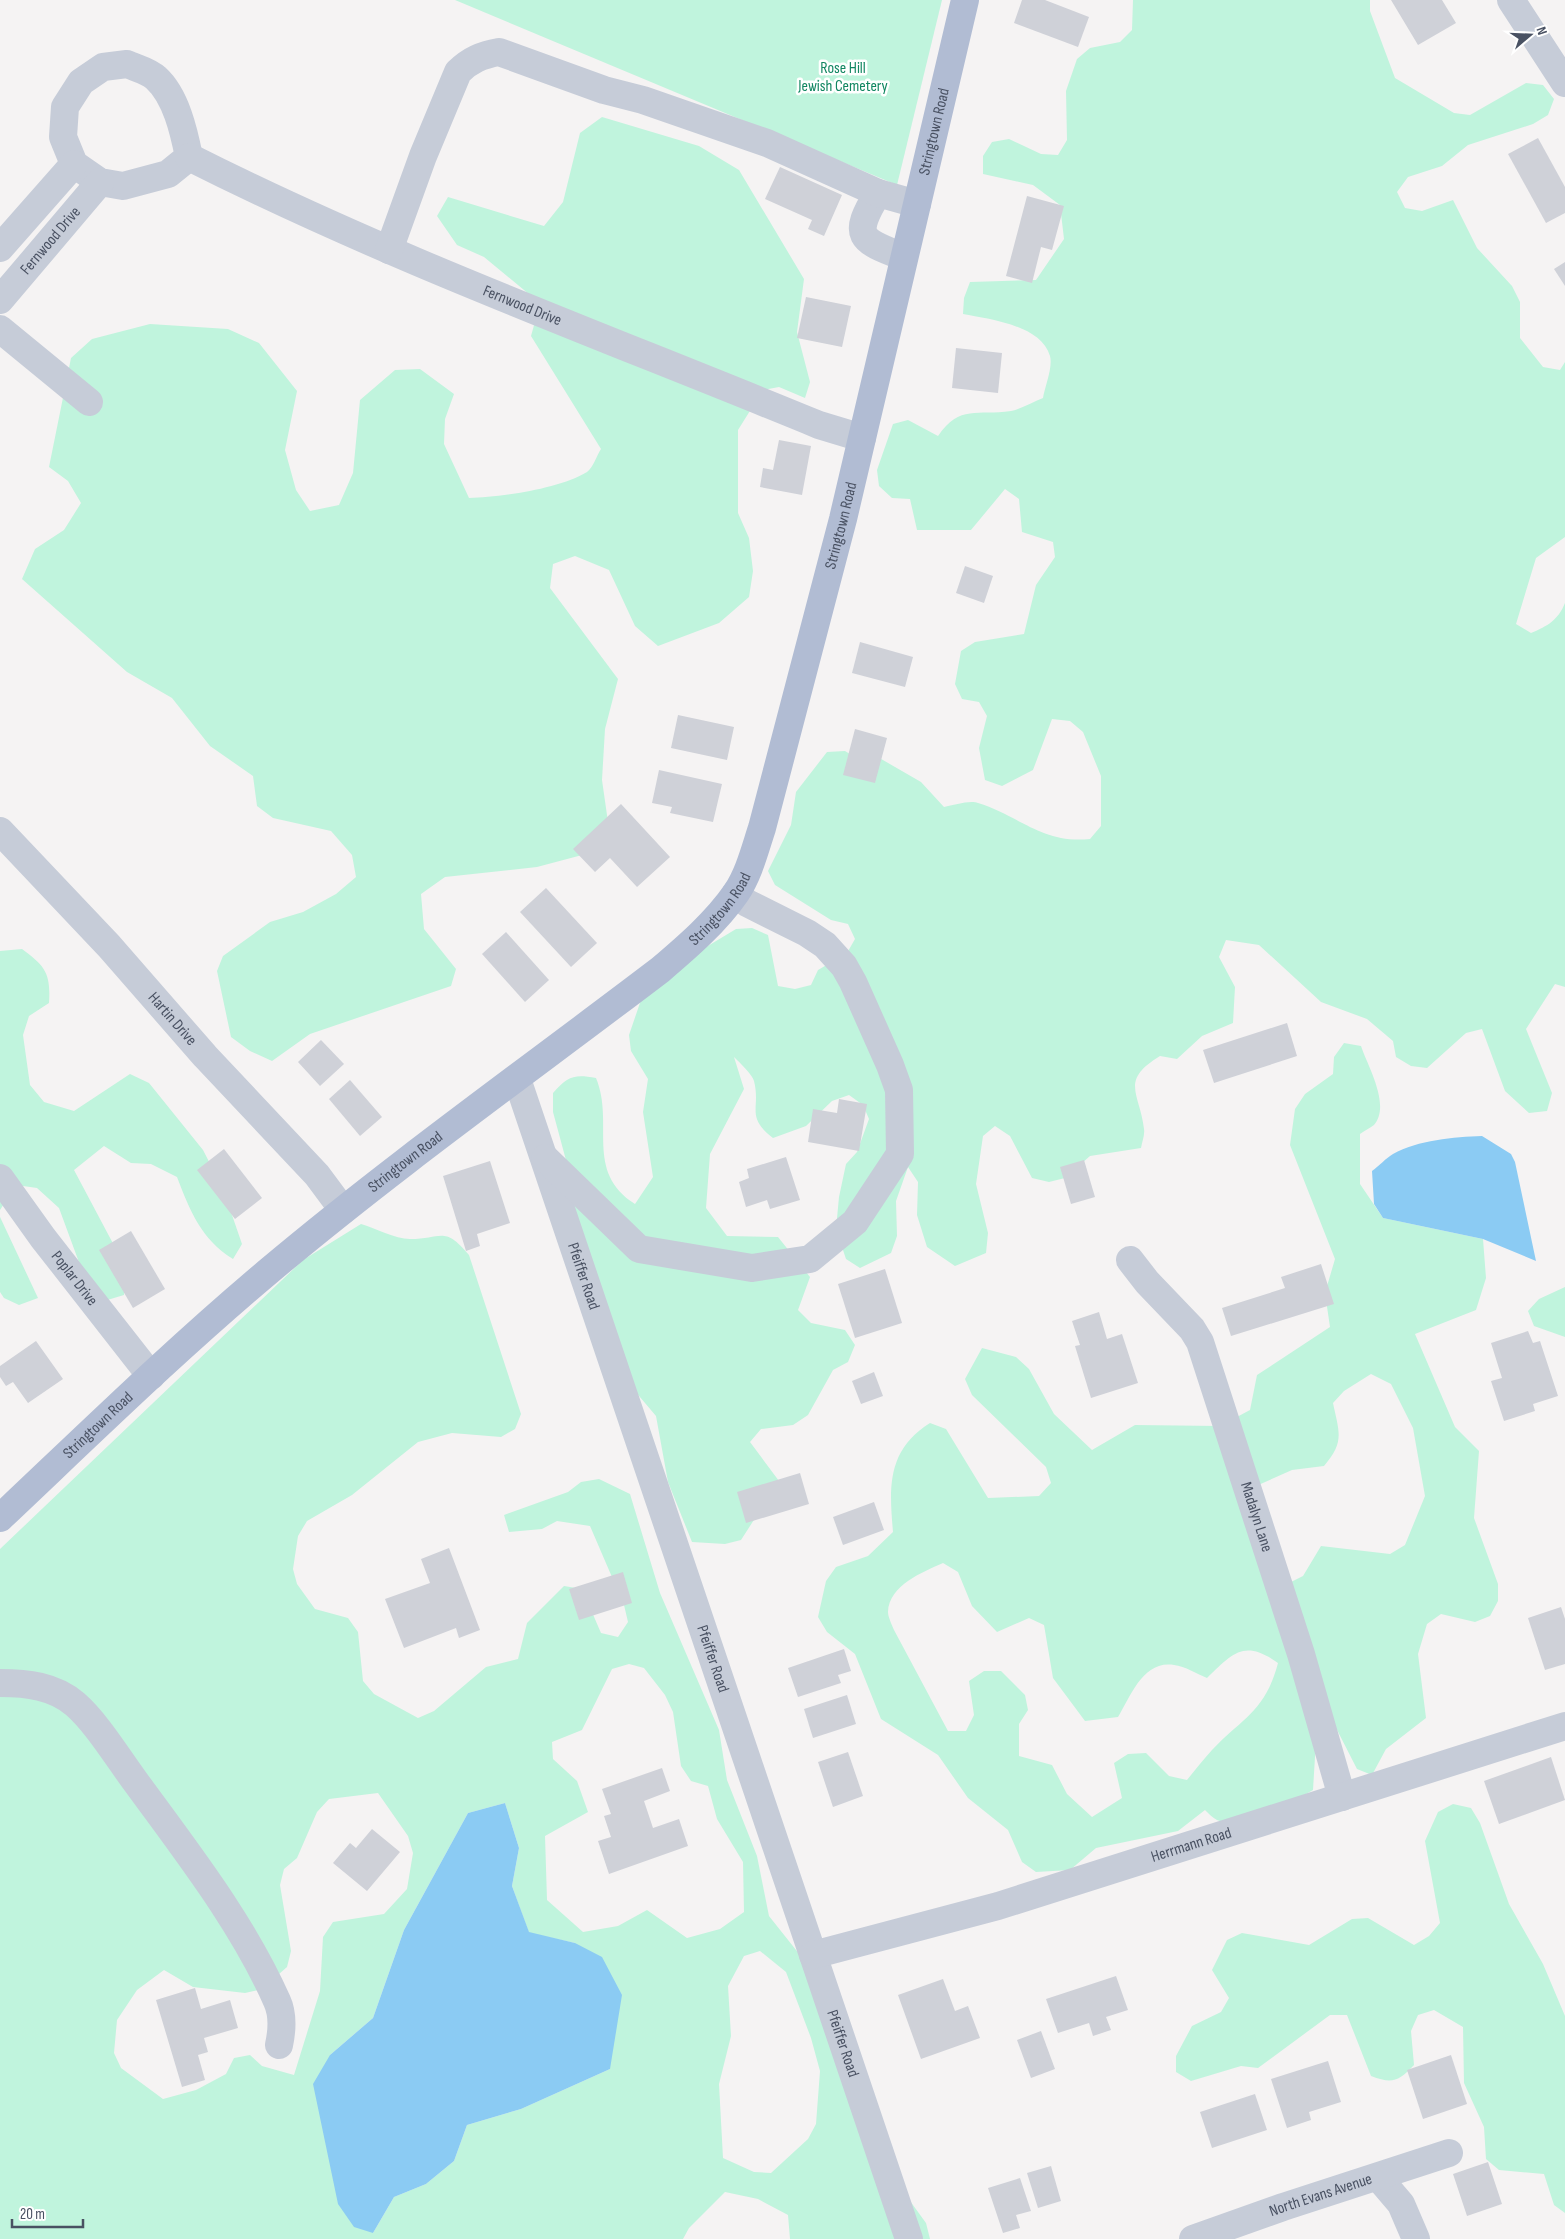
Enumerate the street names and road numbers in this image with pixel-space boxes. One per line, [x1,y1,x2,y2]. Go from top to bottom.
street label: Stringtown Road [915,86,954,177]
street label: Fernwood Drive [16,203,85,278]
street label: Fernwood Drive [480,281,564,330]
street label: Stringtown Road [821,480,861,571]
street label: Stringtown Road [685,870,755,949]
street label: Hartin Drive [144,988,201,1049]
street label: Stringtown Road [364,1127,446,1196]
street label: Pfeiffer Road [563,1240,604,1312]
street label: Poplar Drive [47,1247,102,1309]
street label: Stringtown Road [59,1388,137,1463]
street label: Madalyn Lane [1236,1480,1277,1554]
street label: Pfeiffer Road [693,1623,733,1695]
street label: Herrmann Road [1149,1823,1234,1866]
street label: Pfeiffer Road [823,2007,863,2079]
street label: North Evans Avenue [1267,2169,1374,2221]

